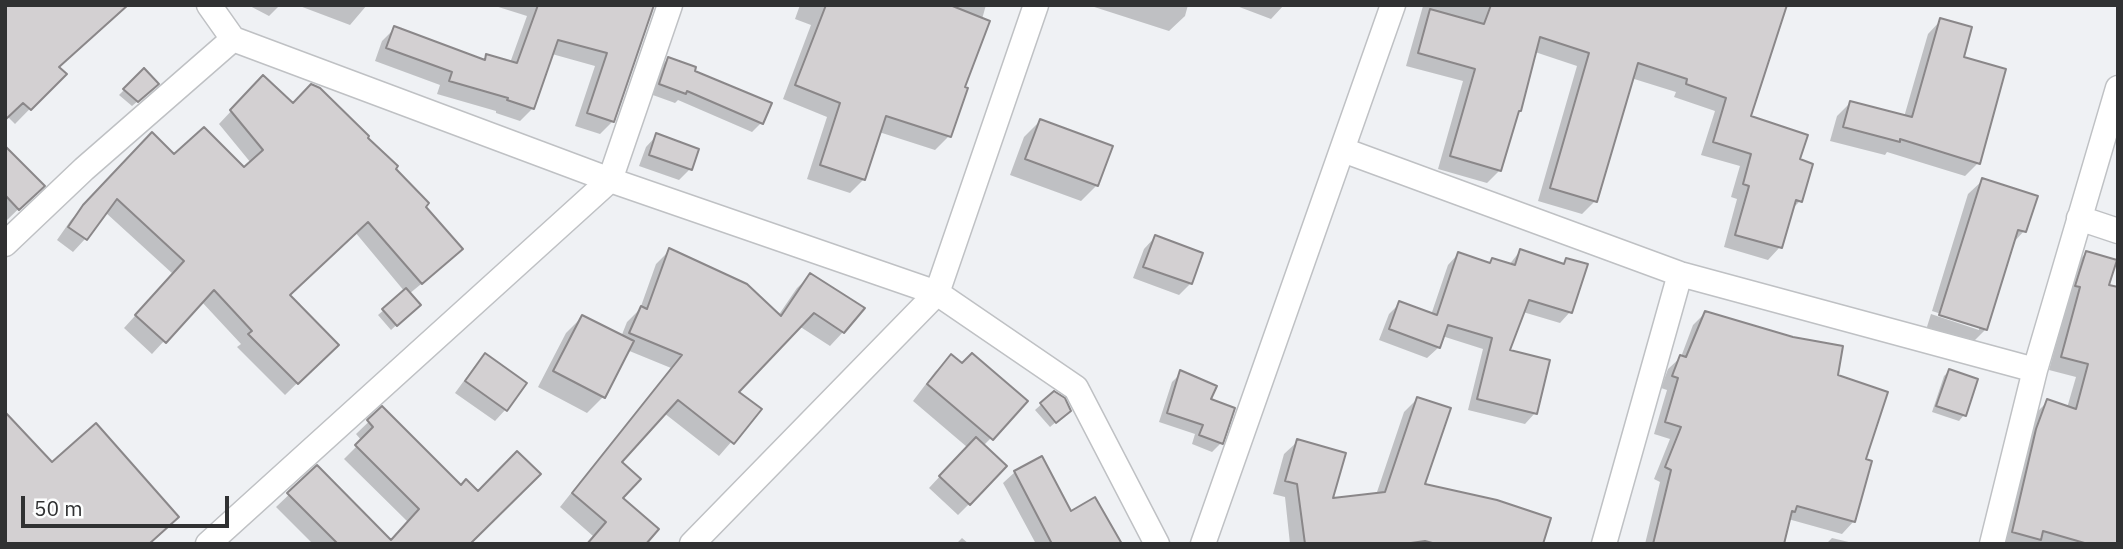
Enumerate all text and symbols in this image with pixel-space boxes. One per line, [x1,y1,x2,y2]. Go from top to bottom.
scale bar [24,482,233,526]
text: 50 m [34,494,83,522]

